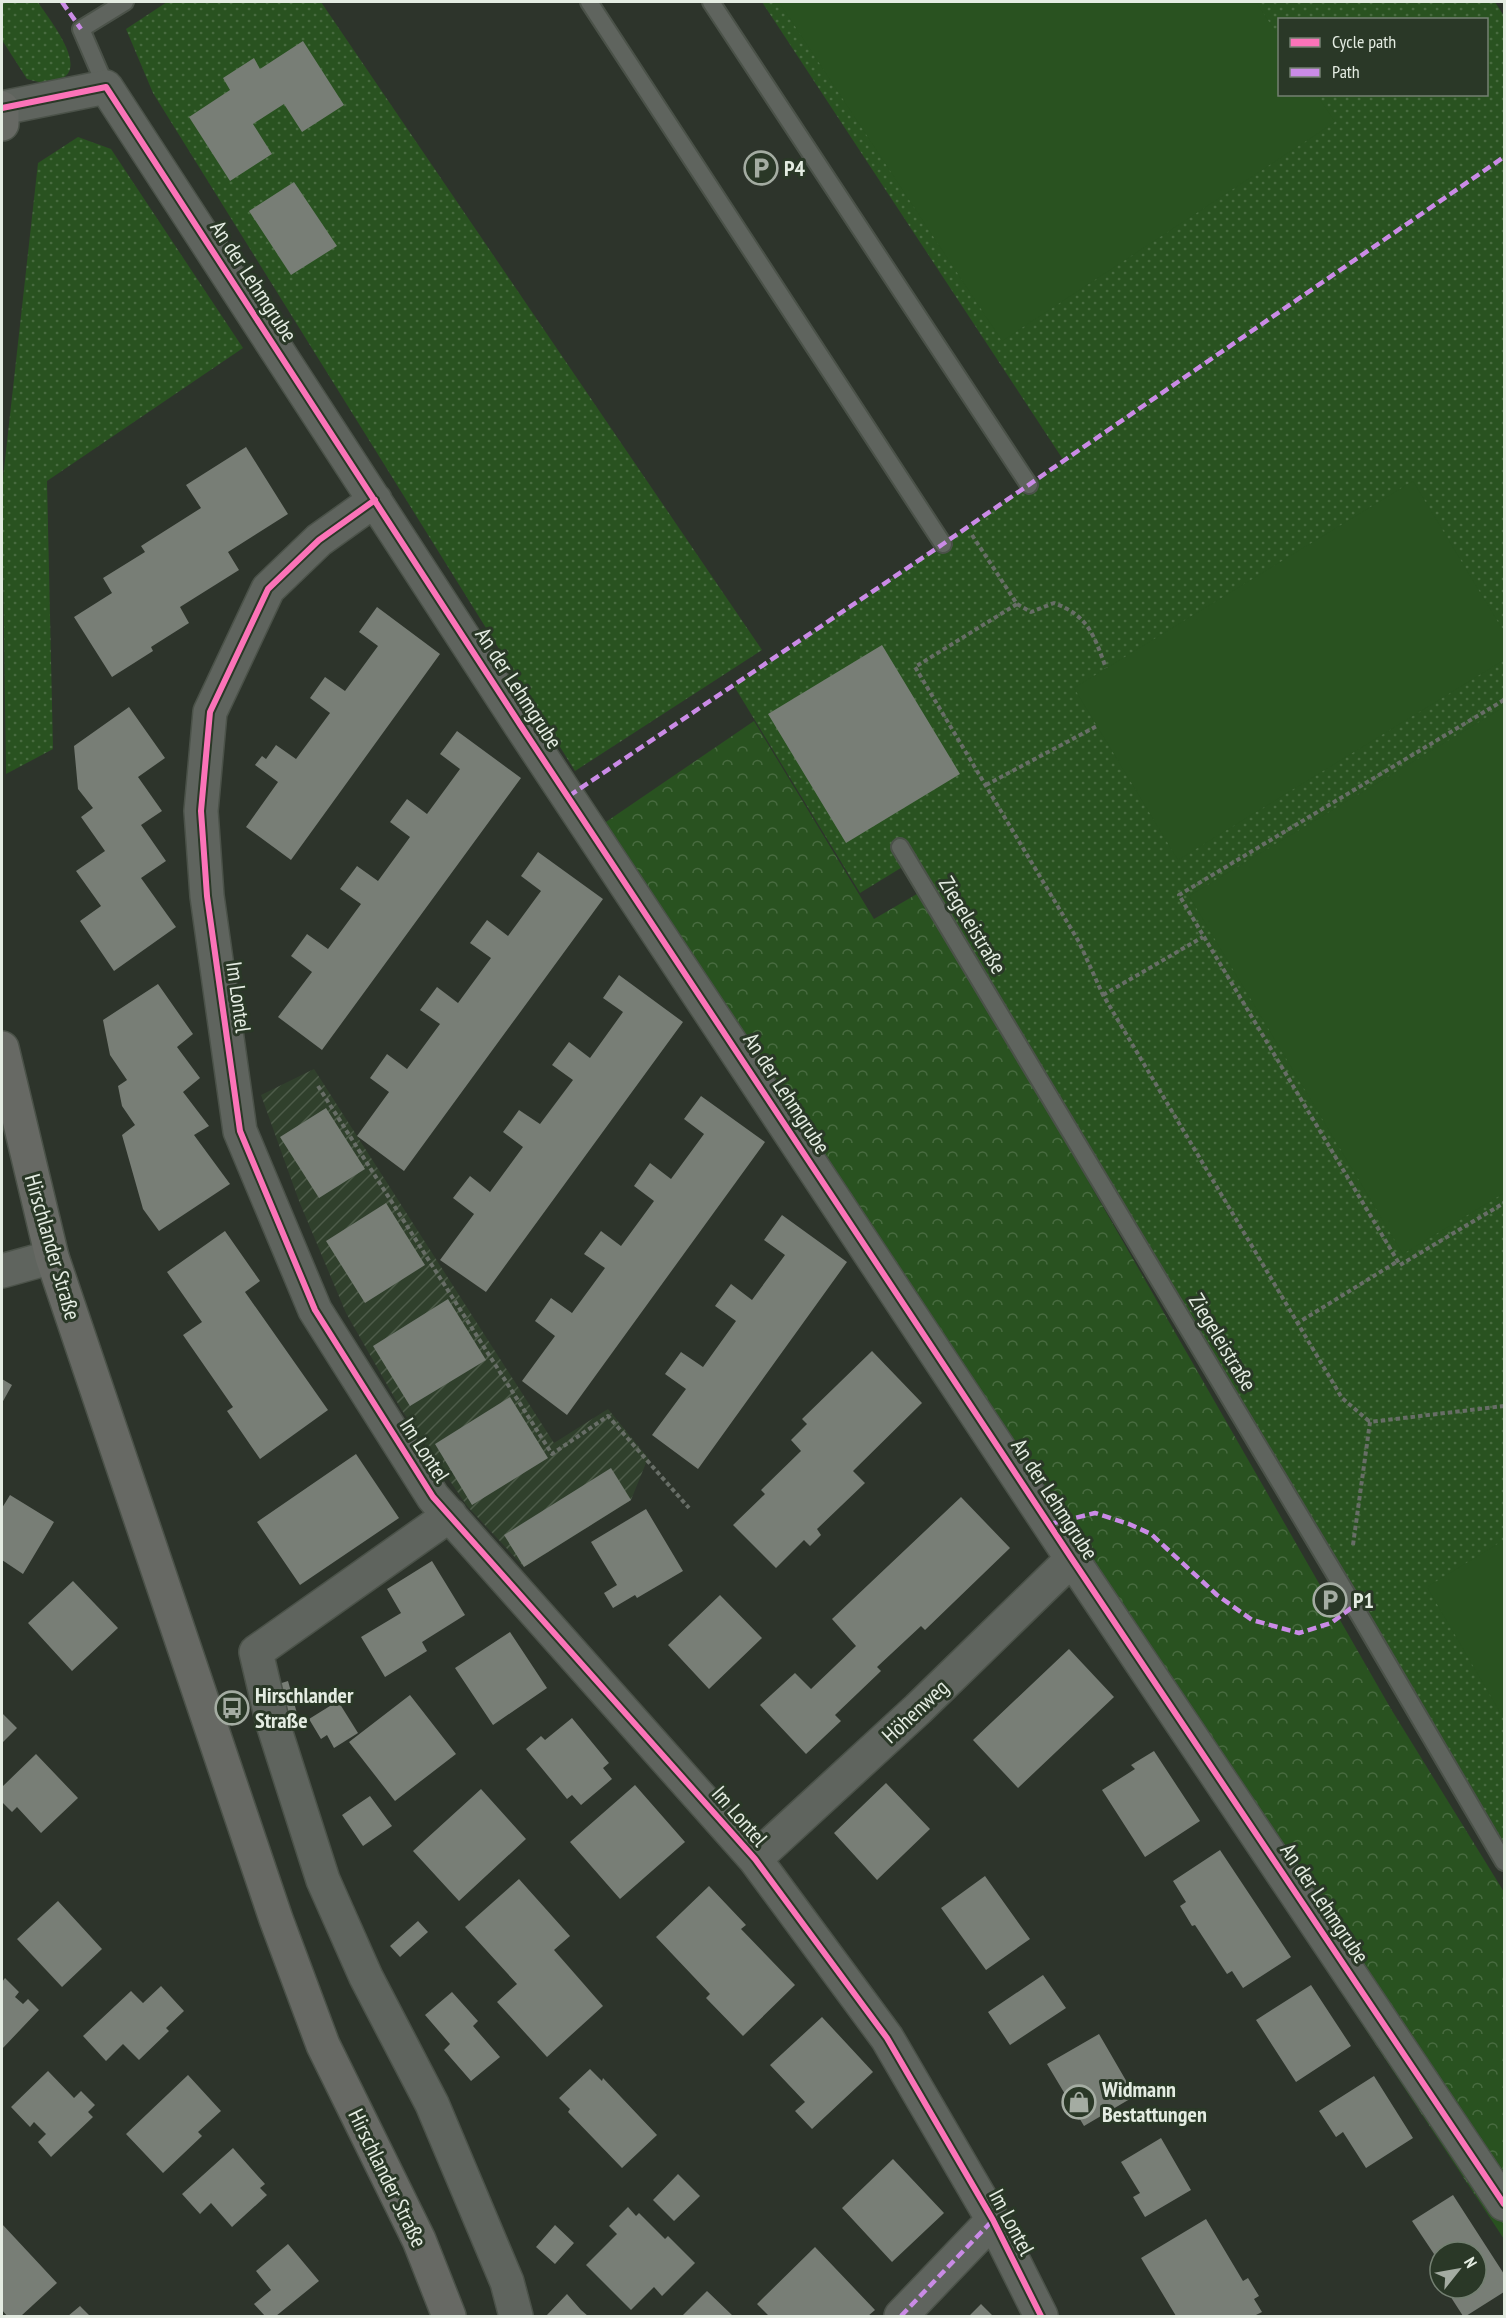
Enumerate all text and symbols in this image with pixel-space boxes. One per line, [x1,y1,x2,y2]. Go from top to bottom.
legend [1278,18,1488,96]
text: Cycle path [1332,30,1396,53]
text: Path [1332,60,1360,83]
parking icon: P4 [743,150,779,186]
place label: P4 [784,154,805,182]
street label: An der Lehmgrube [204,215,304,347]
street label: An der Lehmgrube [469,622,569,754]
street label: Ziegeleistraße [933,871,1013,979]
street label: Im Lontel [220,960,258,1035]
street label: An der Lehmgrube [737,1027,837,1159]
street label: Hirschlander Straße [19,1171,87,1323]
street label: Ziegeleistraße [1183,1288,1263,1396]
street label: Im Lontel [394,1412,457,1488]
street label: An der Lehmgrube [1005,1433,1105,1565]
parking icon: P1 [1312,1582,1348,1618]
place label: P1 [1353,1586,1374,1614]
street label: Höhenweg [876,1673,954,1749]
place label: Hirschlander Straße [255,1681,354,1734]
bus stop icon: Hirschlander Straße [214,1690,250,1726]
street label: Im Lontel [706,1780,775,1853]
street label: An der Lehmgrube [1275,1838,1375,1968]
place label: Widmann Bestattungen [1101,2075,1207,2128]
shop icon: Widmann Bestattungen [1061,2084,1097,2120]
street label: Hirschlander Straße [342,2104,434,2252]
street label: Im Lontel [983,2184,1042,2261]
north arrow [1428,2240,1488,2300]
text: N [1460,2253,1482,2271]

